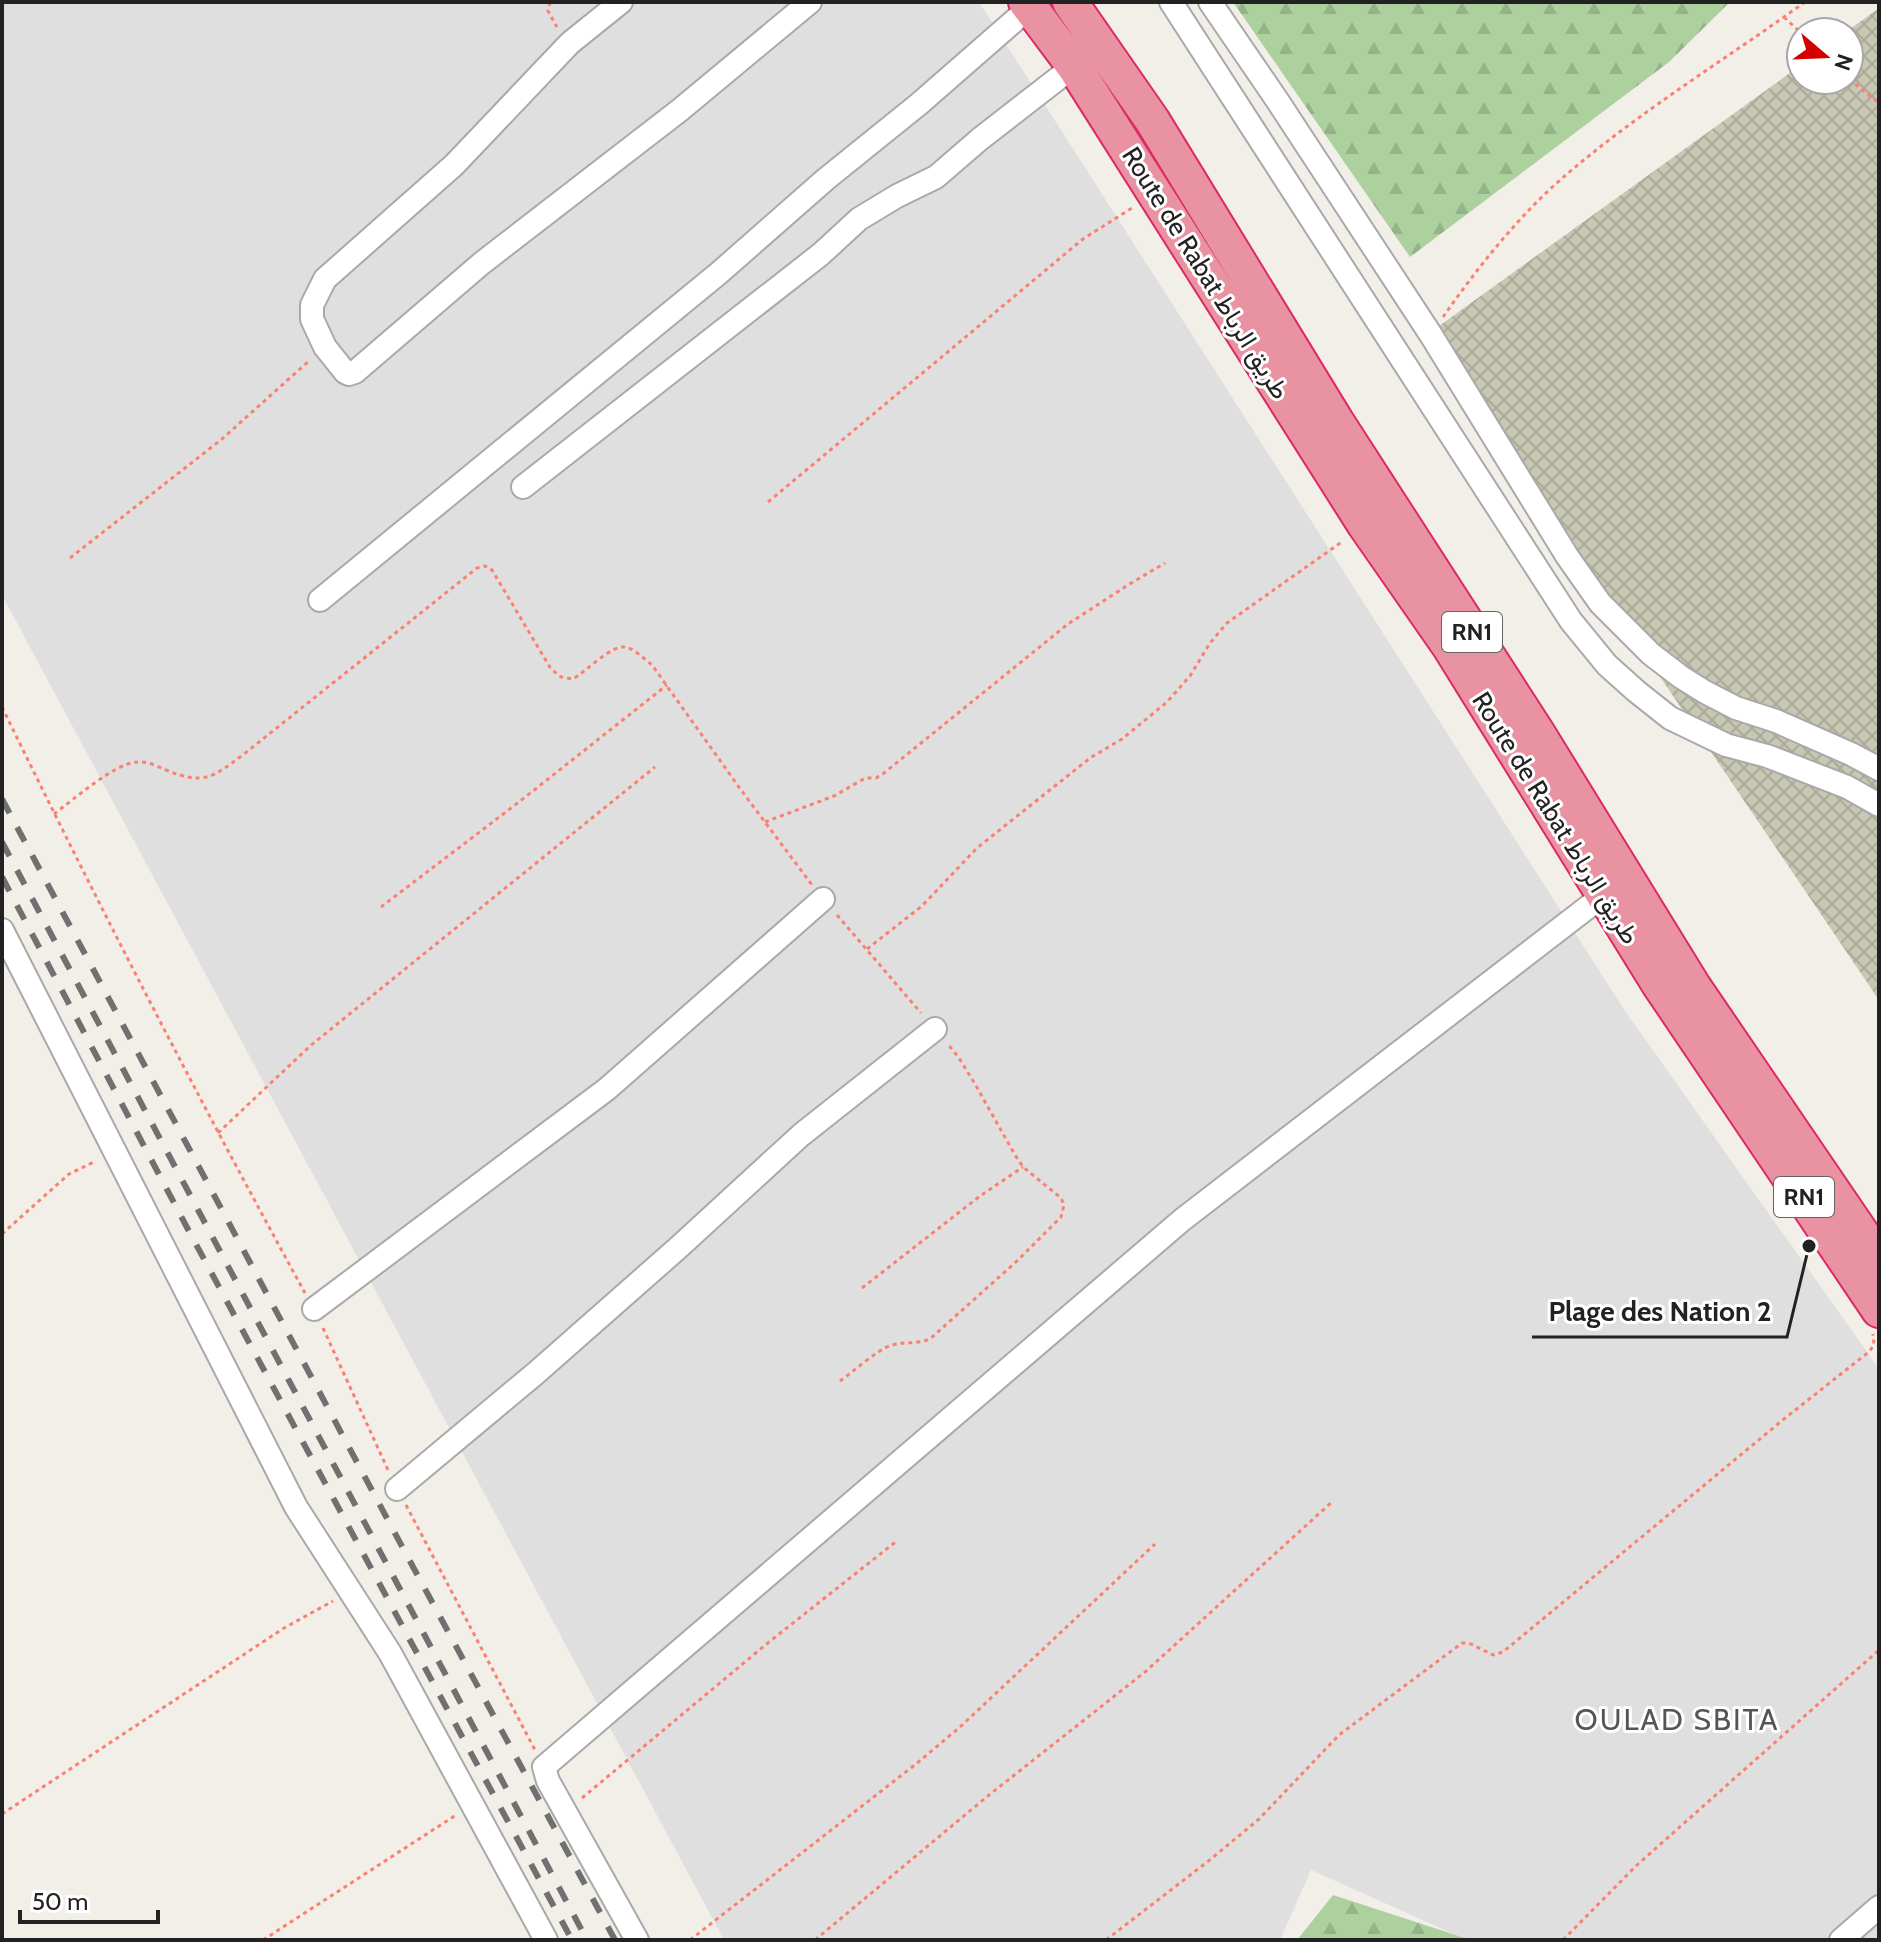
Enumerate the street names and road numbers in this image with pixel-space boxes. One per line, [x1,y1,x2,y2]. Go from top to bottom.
street label: Route de Rabat طريق الرباط [1115,141,1297,405]
road number: RN1 [1442,612,1502,652]
street label: Route de Rabat طريق الرباط [1465,686,1647,950]
road number: RN1 [1774,1177,1834,1217]

